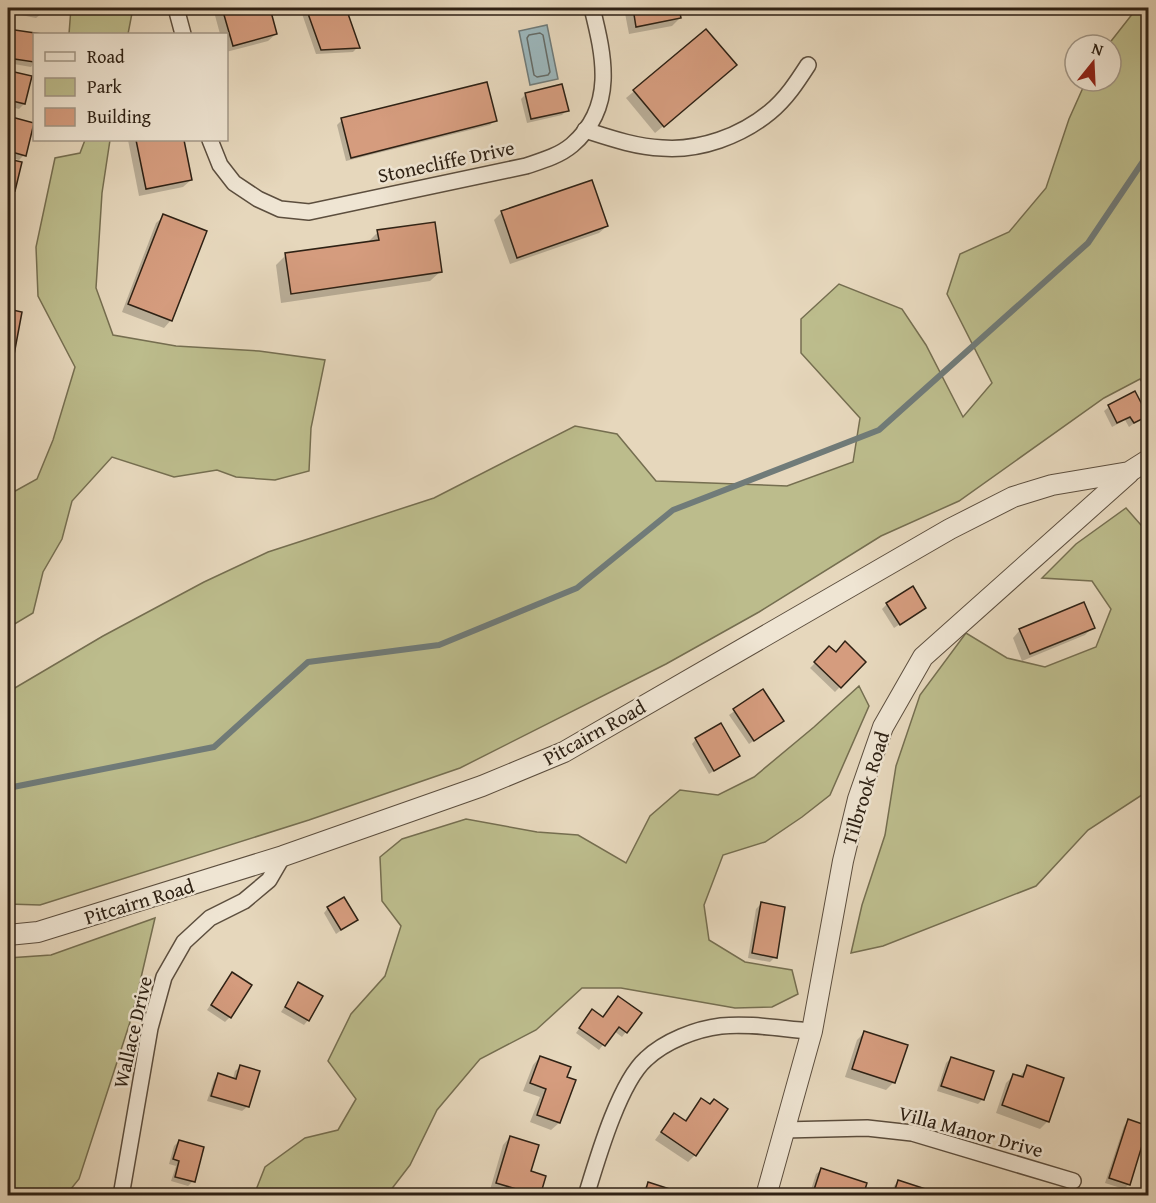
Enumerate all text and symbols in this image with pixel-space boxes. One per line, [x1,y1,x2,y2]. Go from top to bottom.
legend [33,33,228,141]
north arrow [1063,33,1123,93]
text: N [1089,36,1107,62]
text: Road [87,43,125,70]
text: Park [87,73,123,100]
text: Building [87,103,151,130]
street label: Stonecliffe Drive [375,132,517,190]
street label: Pitcairn Road [538,692,651,772]
street label: Tilbrook Road [834,727,896,848]
street label: Pitcairn Road [81,871,198,931]
street label: Wallace Drive [105,973,159,1091]
street label: Villa Manor Drive [895,1098,1047,1164]

